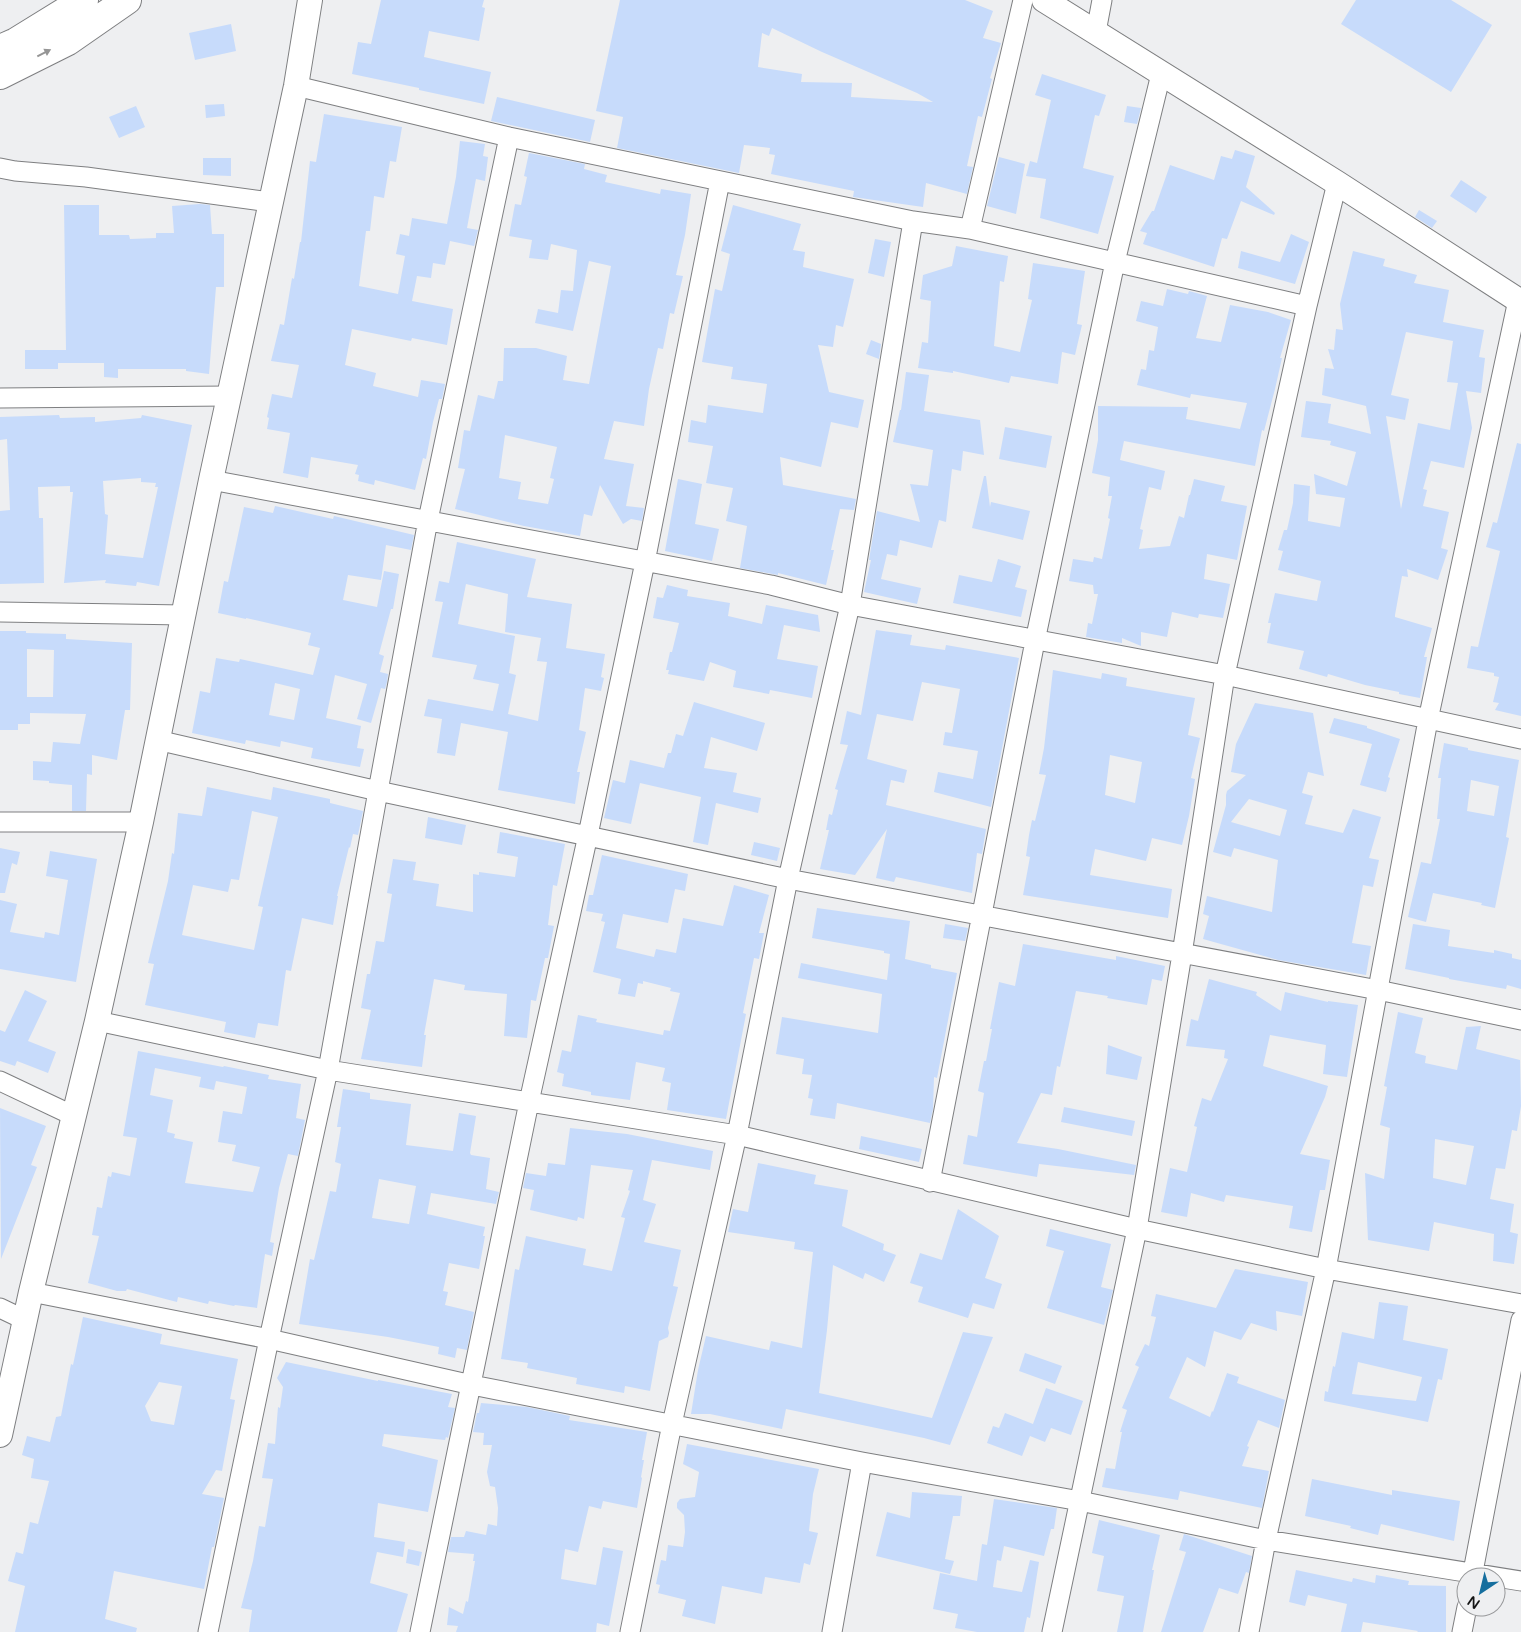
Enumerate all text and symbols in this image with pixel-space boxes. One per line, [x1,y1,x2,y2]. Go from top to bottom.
one-way arrow [36,49,51,57]
north arrow [1456,1567,1506,1617]
text: N [1464,1592,1483,1612]

